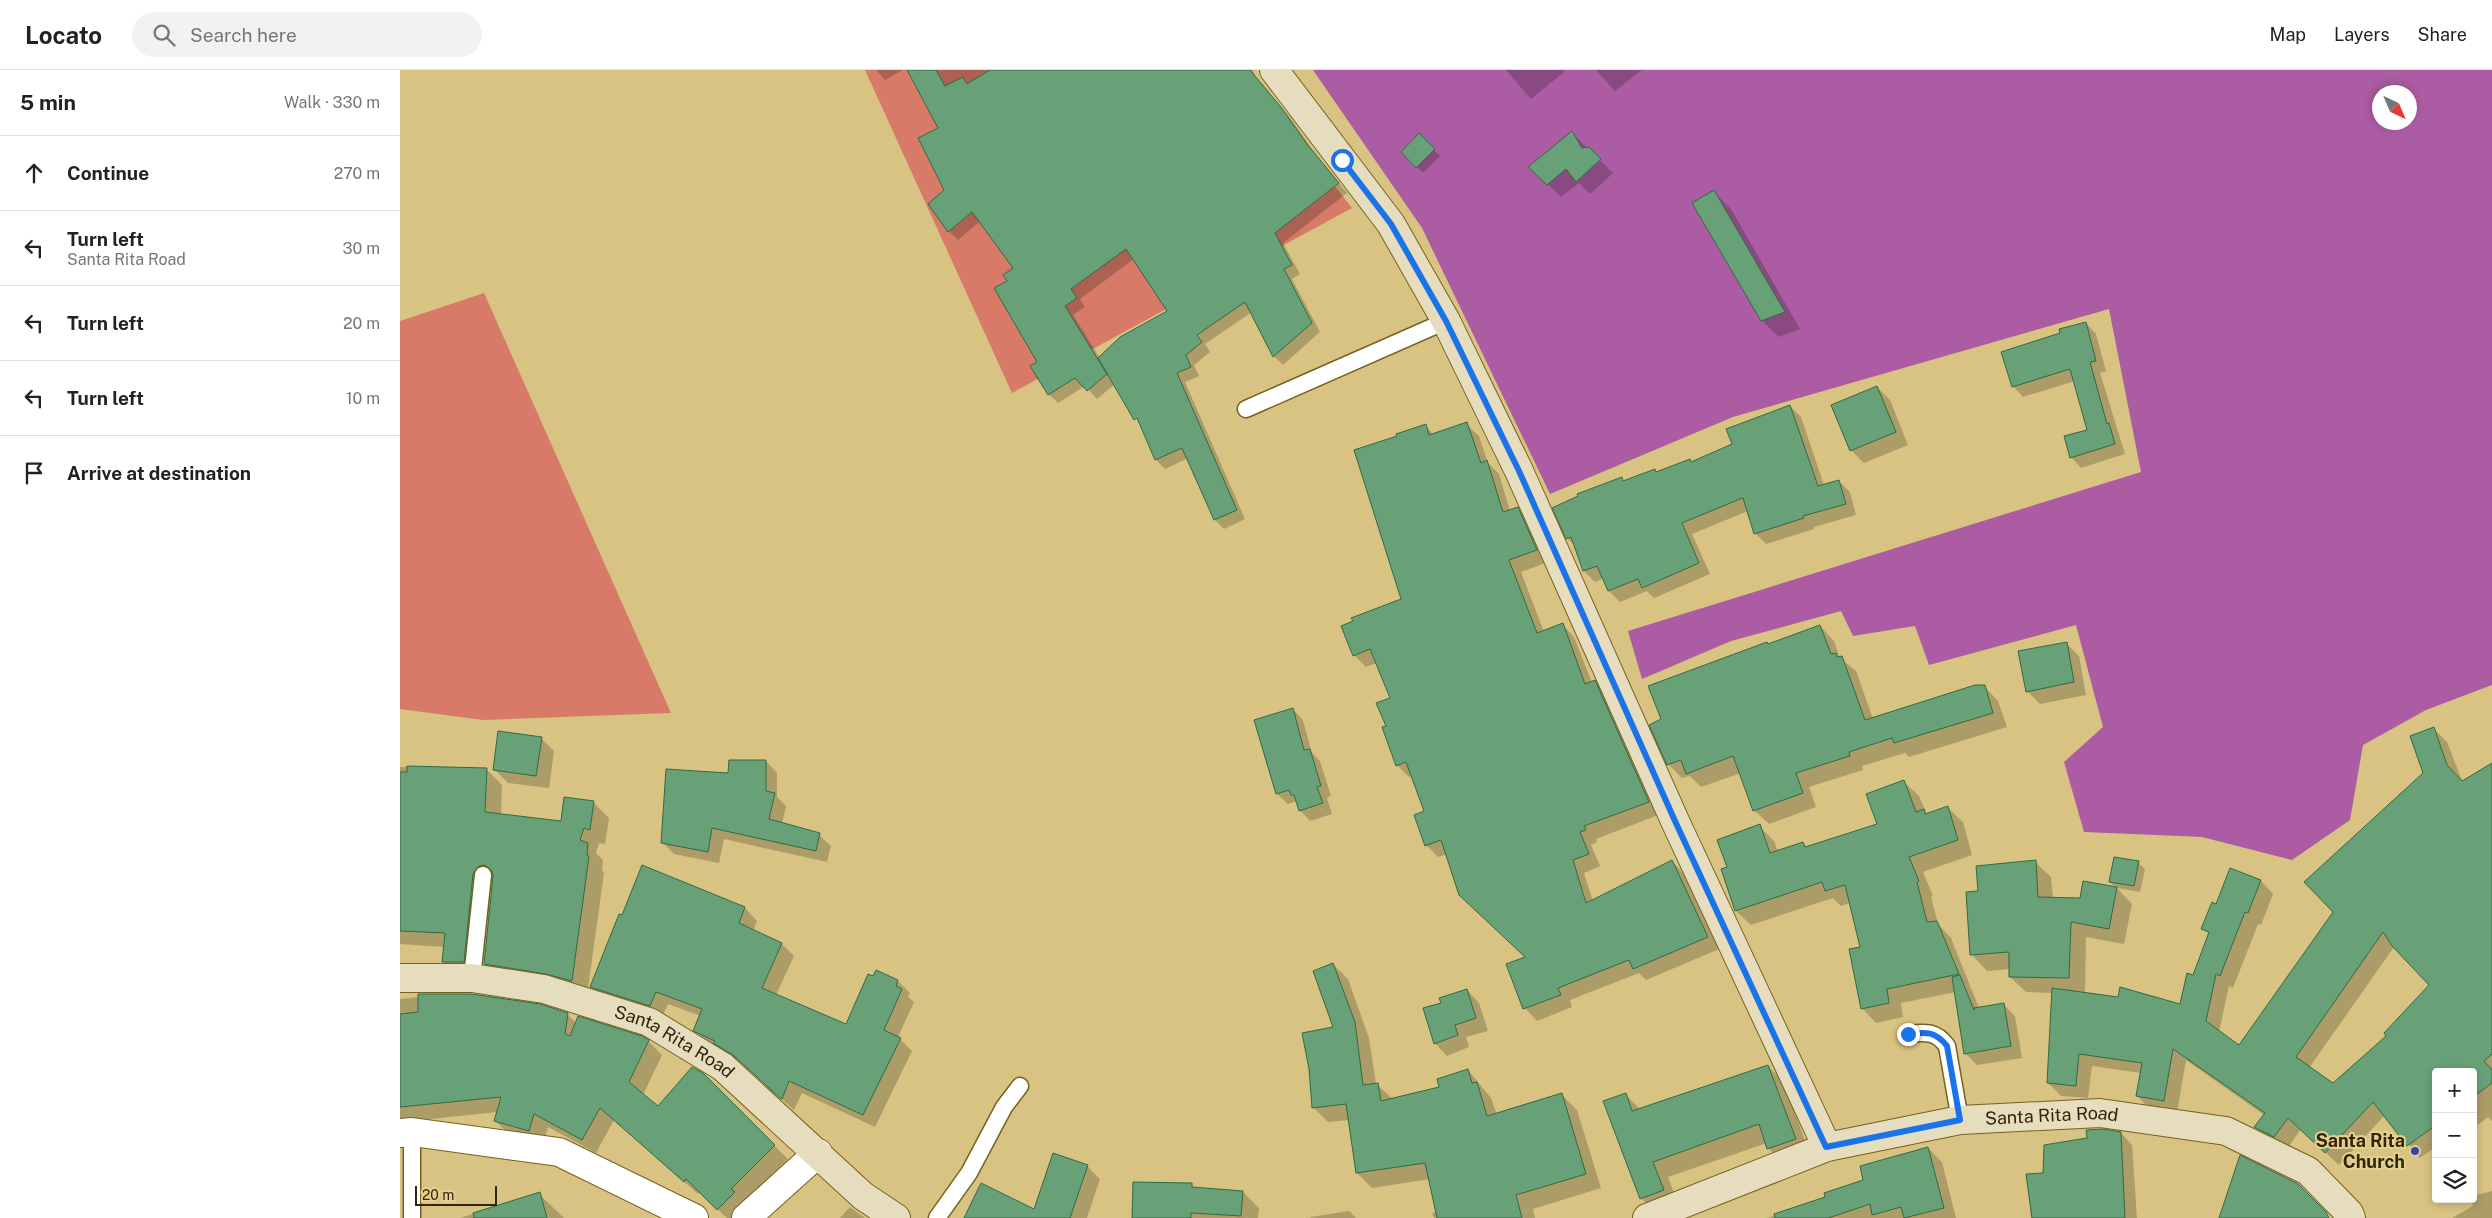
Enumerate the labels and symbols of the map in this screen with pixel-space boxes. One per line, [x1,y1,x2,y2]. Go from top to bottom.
north arrow [2372,85,2417,130]
route start [1331,149,1354,172]
street label: Santa Rita Road [612,1001,739,1082]
route end [1897,1023,1920,1046]
street label: Santa Rita Road [1984,1102,2120,1129]
place label: Santa Rita Church [2315,1130,2405,1172]
marker: Santa Rita Church [2409,1145,2421,1157]
scale bar [415,1183,498,1206]

